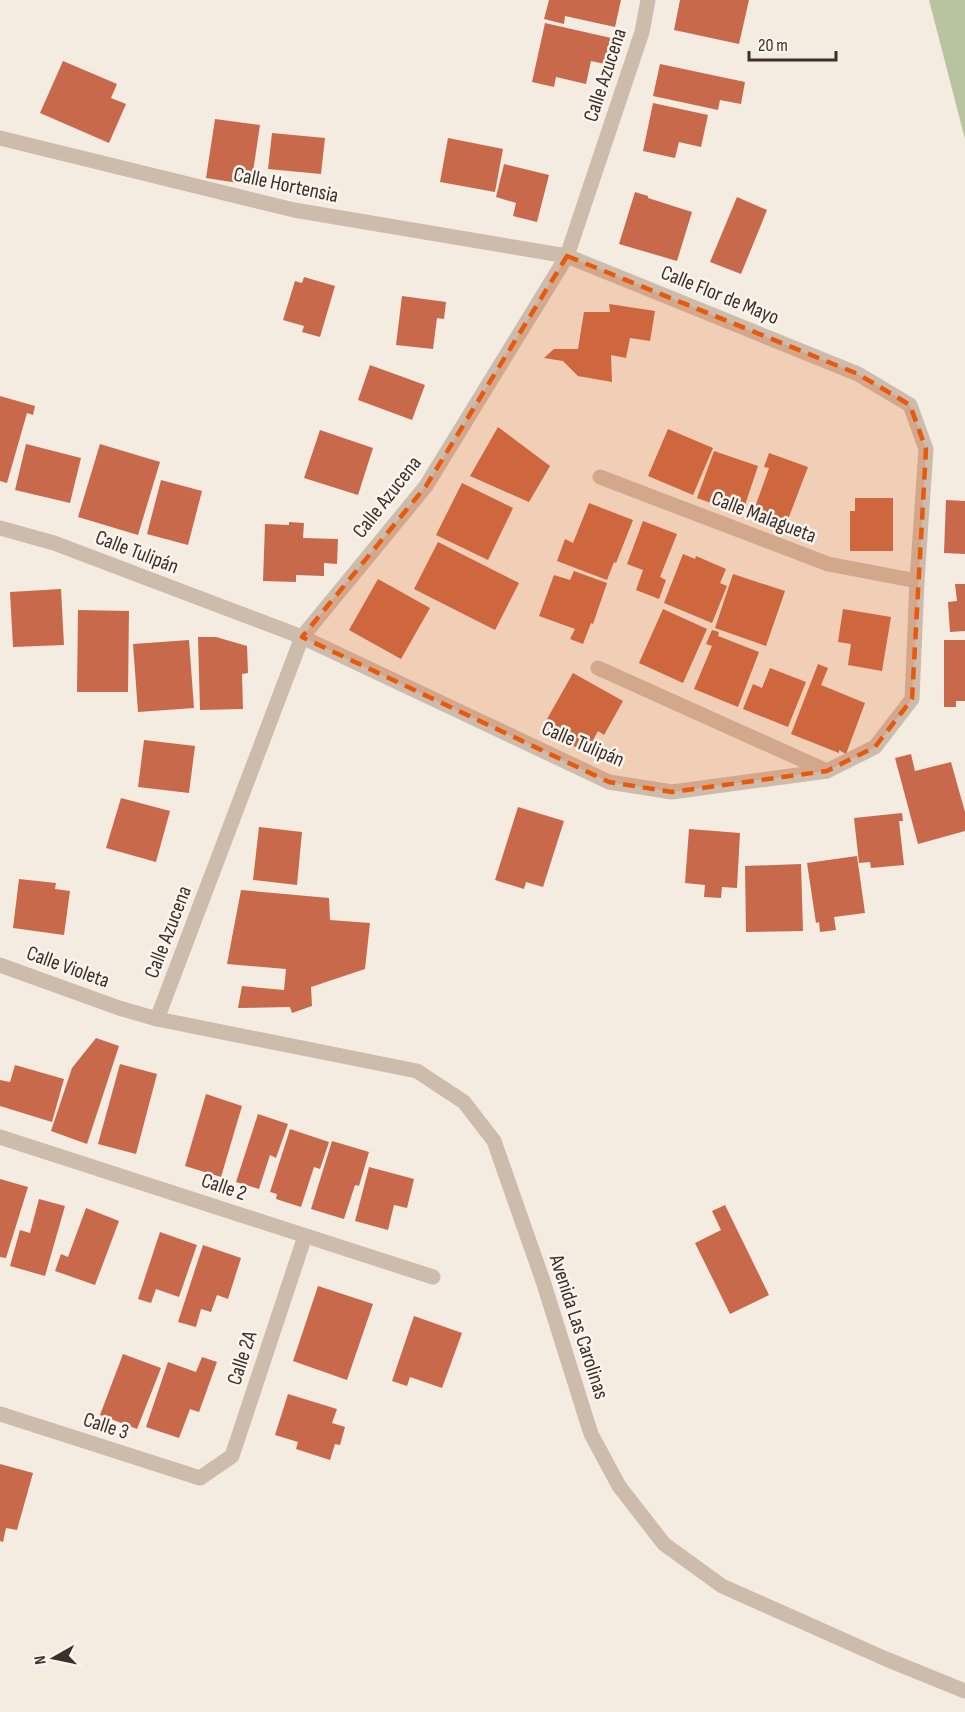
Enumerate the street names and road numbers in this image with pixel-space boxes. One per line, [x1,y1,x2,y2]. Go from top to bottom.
street label: Calle Azucena [578,25,632,125]
street label: Calle Hortensia [231,162,341,208]
street label: Calle Flor de Mayo [657,260,783,330]
street label: Calle Azucena [347,451,427,543]
street label: Calle Malagueta [708,486,820,548]
street label: Calle Tulipán [92,525,182,579]
street label: Calle Tulipán [538,715,628,773]
street label: Calle Azucena [139,882,197,982]
street label: Calle Violeta [23,941,113,993]
street label: Calle 2 [198,1168,250,1206]
street label: Avenida Las Carolinas [544,1251,614,1402]
street label: Calle 2A [222,1327,263,1388]
street label: Calle 3 [80,1407,132,1445]

